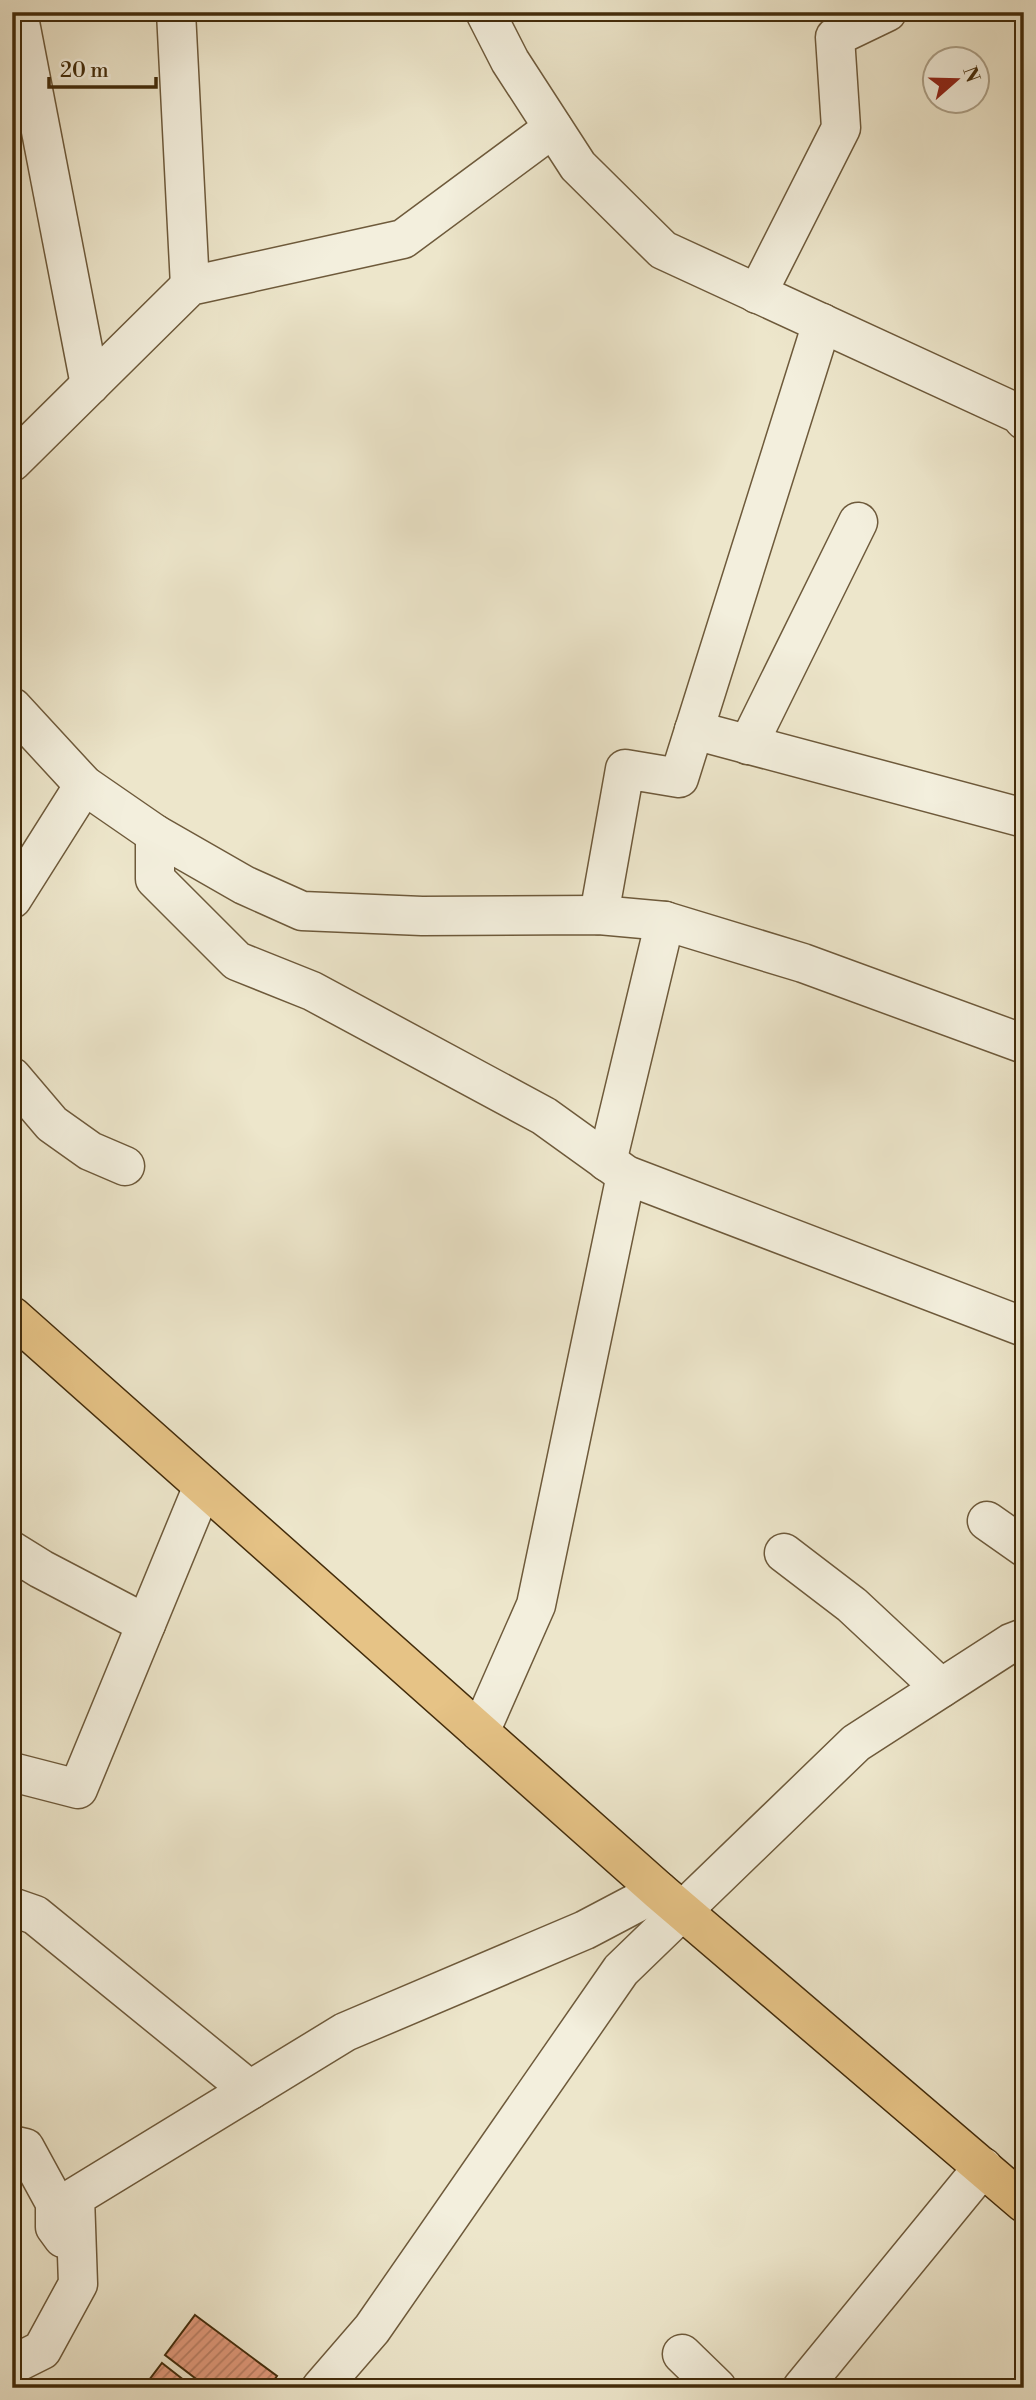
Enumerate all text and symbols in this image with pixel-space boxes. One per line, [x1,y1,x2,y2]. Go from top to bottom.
scale bar [49,46,156,90]
north arrow [920,46,990,116]
text: 20 m [60,58,109,84]
text: N [957,63,985,86]

